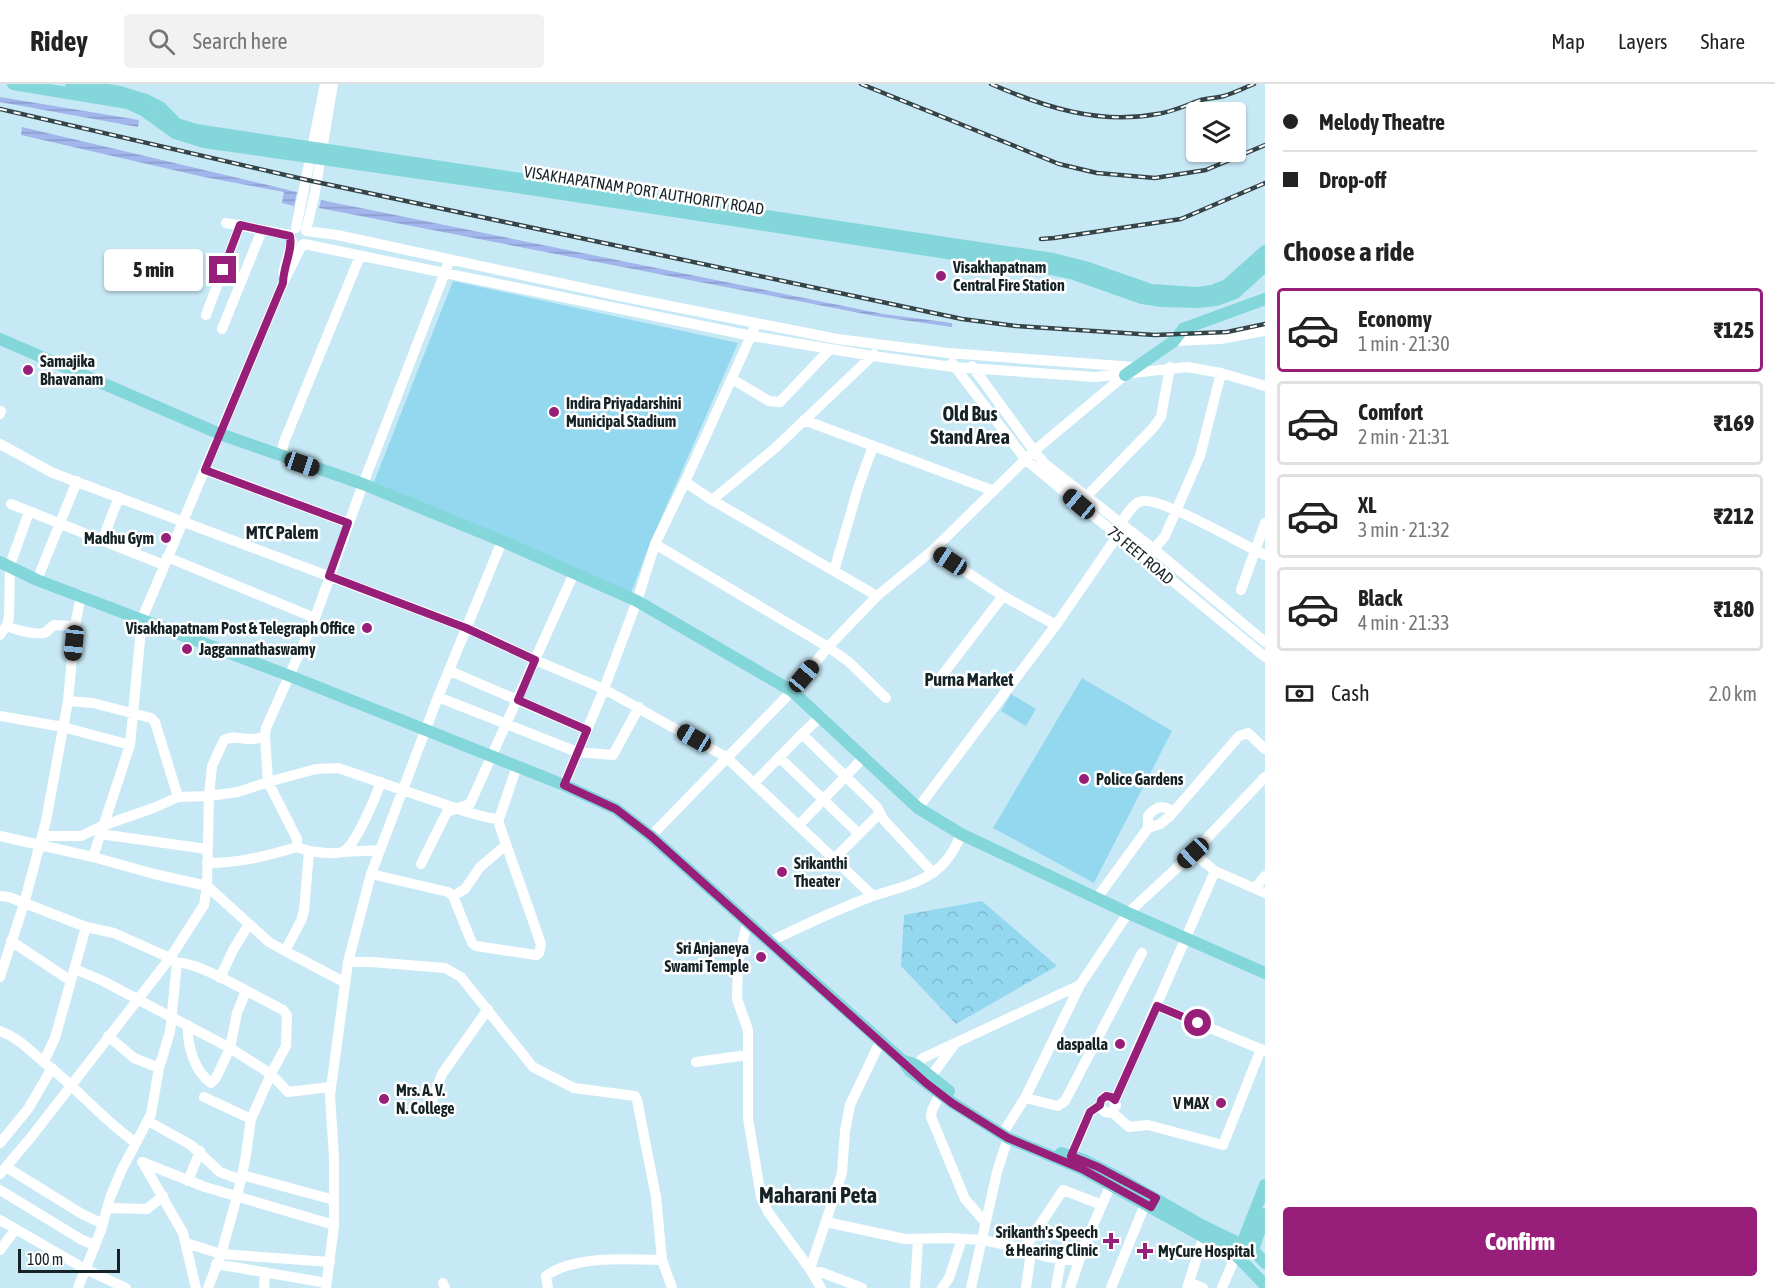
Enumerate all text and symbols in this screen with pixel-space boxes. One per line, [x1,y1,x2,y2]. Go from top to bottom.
search box [124,14,544,68]
text: Ridey [30,25,88,57]
icon: search [145,25,178,58]
text: Search here [193,28,288,54]
text: Map [1551,29,1585,53]
text: Layers [1618,29,1668,53]
text: Share [1701,29,1745,53]
map controls [1186,102,1246,162]
button: layers [1186,102,1246,162]
text: Melody Theatre [1319,109,1445,135]
street label: VISAKHAPATNAM PORT AUTHORITY ROAD [523,162,765,218]
text: Drop-off [1319,167,1386,193]
text: Choose a ride [1283,236,1415,267]
callout: 5 min [103,249,202,291]
route end [209,256,236,283]
text: 5 min [133,258,174,281]
place label: Visakhapatnam Central Fire Station [952,258,1065,294]
marker: Visakhapatnam Central Fire Station [934,269,948,283]
icon: car [1286,303,1340,357]
text: Economy [1358,306,1432,332]
text: ₹125 [1714,317,1754,343]
text: 1 min · 21:30 [1358,332,1450,355]
place label: Samajika Bhavanam [40,352,103,388]
marker: Samajika Bhavanam [21,363,35,377]
place label: Indira Priyadarshini Municipal Stadium [566,394,682,430]
icon: car [1286,396,1340,450]
text: Comfort [1358,399,1423,425]
district label: Old Bus Stand Area [930,402,1010,448]
marker: Indira Priyadarshini Municipal Stadium [547,405,561,419]
text: ₹169 [1714,410,1754,436]
text: 2 min · 21:31 [1358,425,1450,448]
car [282,450,322,478]
car [1059,486,1099,522]
icon: car [1286,489,1340,543]
text: XL [1358,492,1376,518]
text: ₹212 [1714,503,1754,529]
text: 3 min · 21:32 [1358,518,1450,541]
district label: MTC Palem [246,522,318,543]
street label: 75 FEET ROAD [1104,522,1178,588]
place label: Madhu Gym [84,529,154,547]
marker: Madhu Gym [159,531,173,545]
car [930,544,970,578]
icon: car [1286,582,1340,636]
text: Black [1358,585,1402,611]
text: ₹180 [1714,596,1754,622]
text: 4 min · 21:33 [1358,611,1450,634]
place label: Visakhapatnam Post & Telegraph Office [125,619,355,637]
marker: Visakhapatnam Post & Telegraph Office [360,621,374,635]
car [63,624,85,662]
place label: Jaggannathaswamy [198,640,316,658]
marker: Jaggannathaswamy [180,642,194,656]
car [786,656,822,696]
district label: Purna Market [924,669,1014,690]
icon: cash [1283,677,1316,710]
text: Cash [1331,680,1370,706]
text: 2.0 km [1709,682,1757,705]
car [674,721,714,755]
place label: Police Gardens [1096,770,1184,788]
marker: Police Gardens [1077,772,1091,786]
car [1174,834,1212,872]
place label: Srikanthi Theater [794,854,848,890]
marker: Srikanthi Theater [775,865,789,879]
place label: Sri Anjaneya Swami Temple [664,939,749,975]
marker: Sri Anjaneya Swami Temple [754,950,768,964]
route start [1184,1009,1211,1036]
place label: daspalla [1056,1035,1108,1053]
marker: daspalla [1113,1037,1127,1051]
place label: Mrs. A. V. N. College [396,1081,455,1117]
marker: Mrs. A. V. N. College [377,1092,391,1106]
place label: V MAX [1172,1094,1210,1112]
marker: V MAX [1214,1096,1228,1110]
district label: Maharani Peta [759,1182,877,1208]
button: Confirm [1283,1207,1757,1276]
place label: Srikanth's Speech & Hearing Clinic [996,1223,1098,1259]
marker: Srikanth's Speech & Hearing Clinic [1102,1232,1120,1250]
marker: MyCure Hospital [1136,1242,1154,1260]
place label: MyCure Hospital [1158,1242,1255,1260]
scale bar [18,1246,120,1274]
text: 100 m [27,1250,63,1268]

